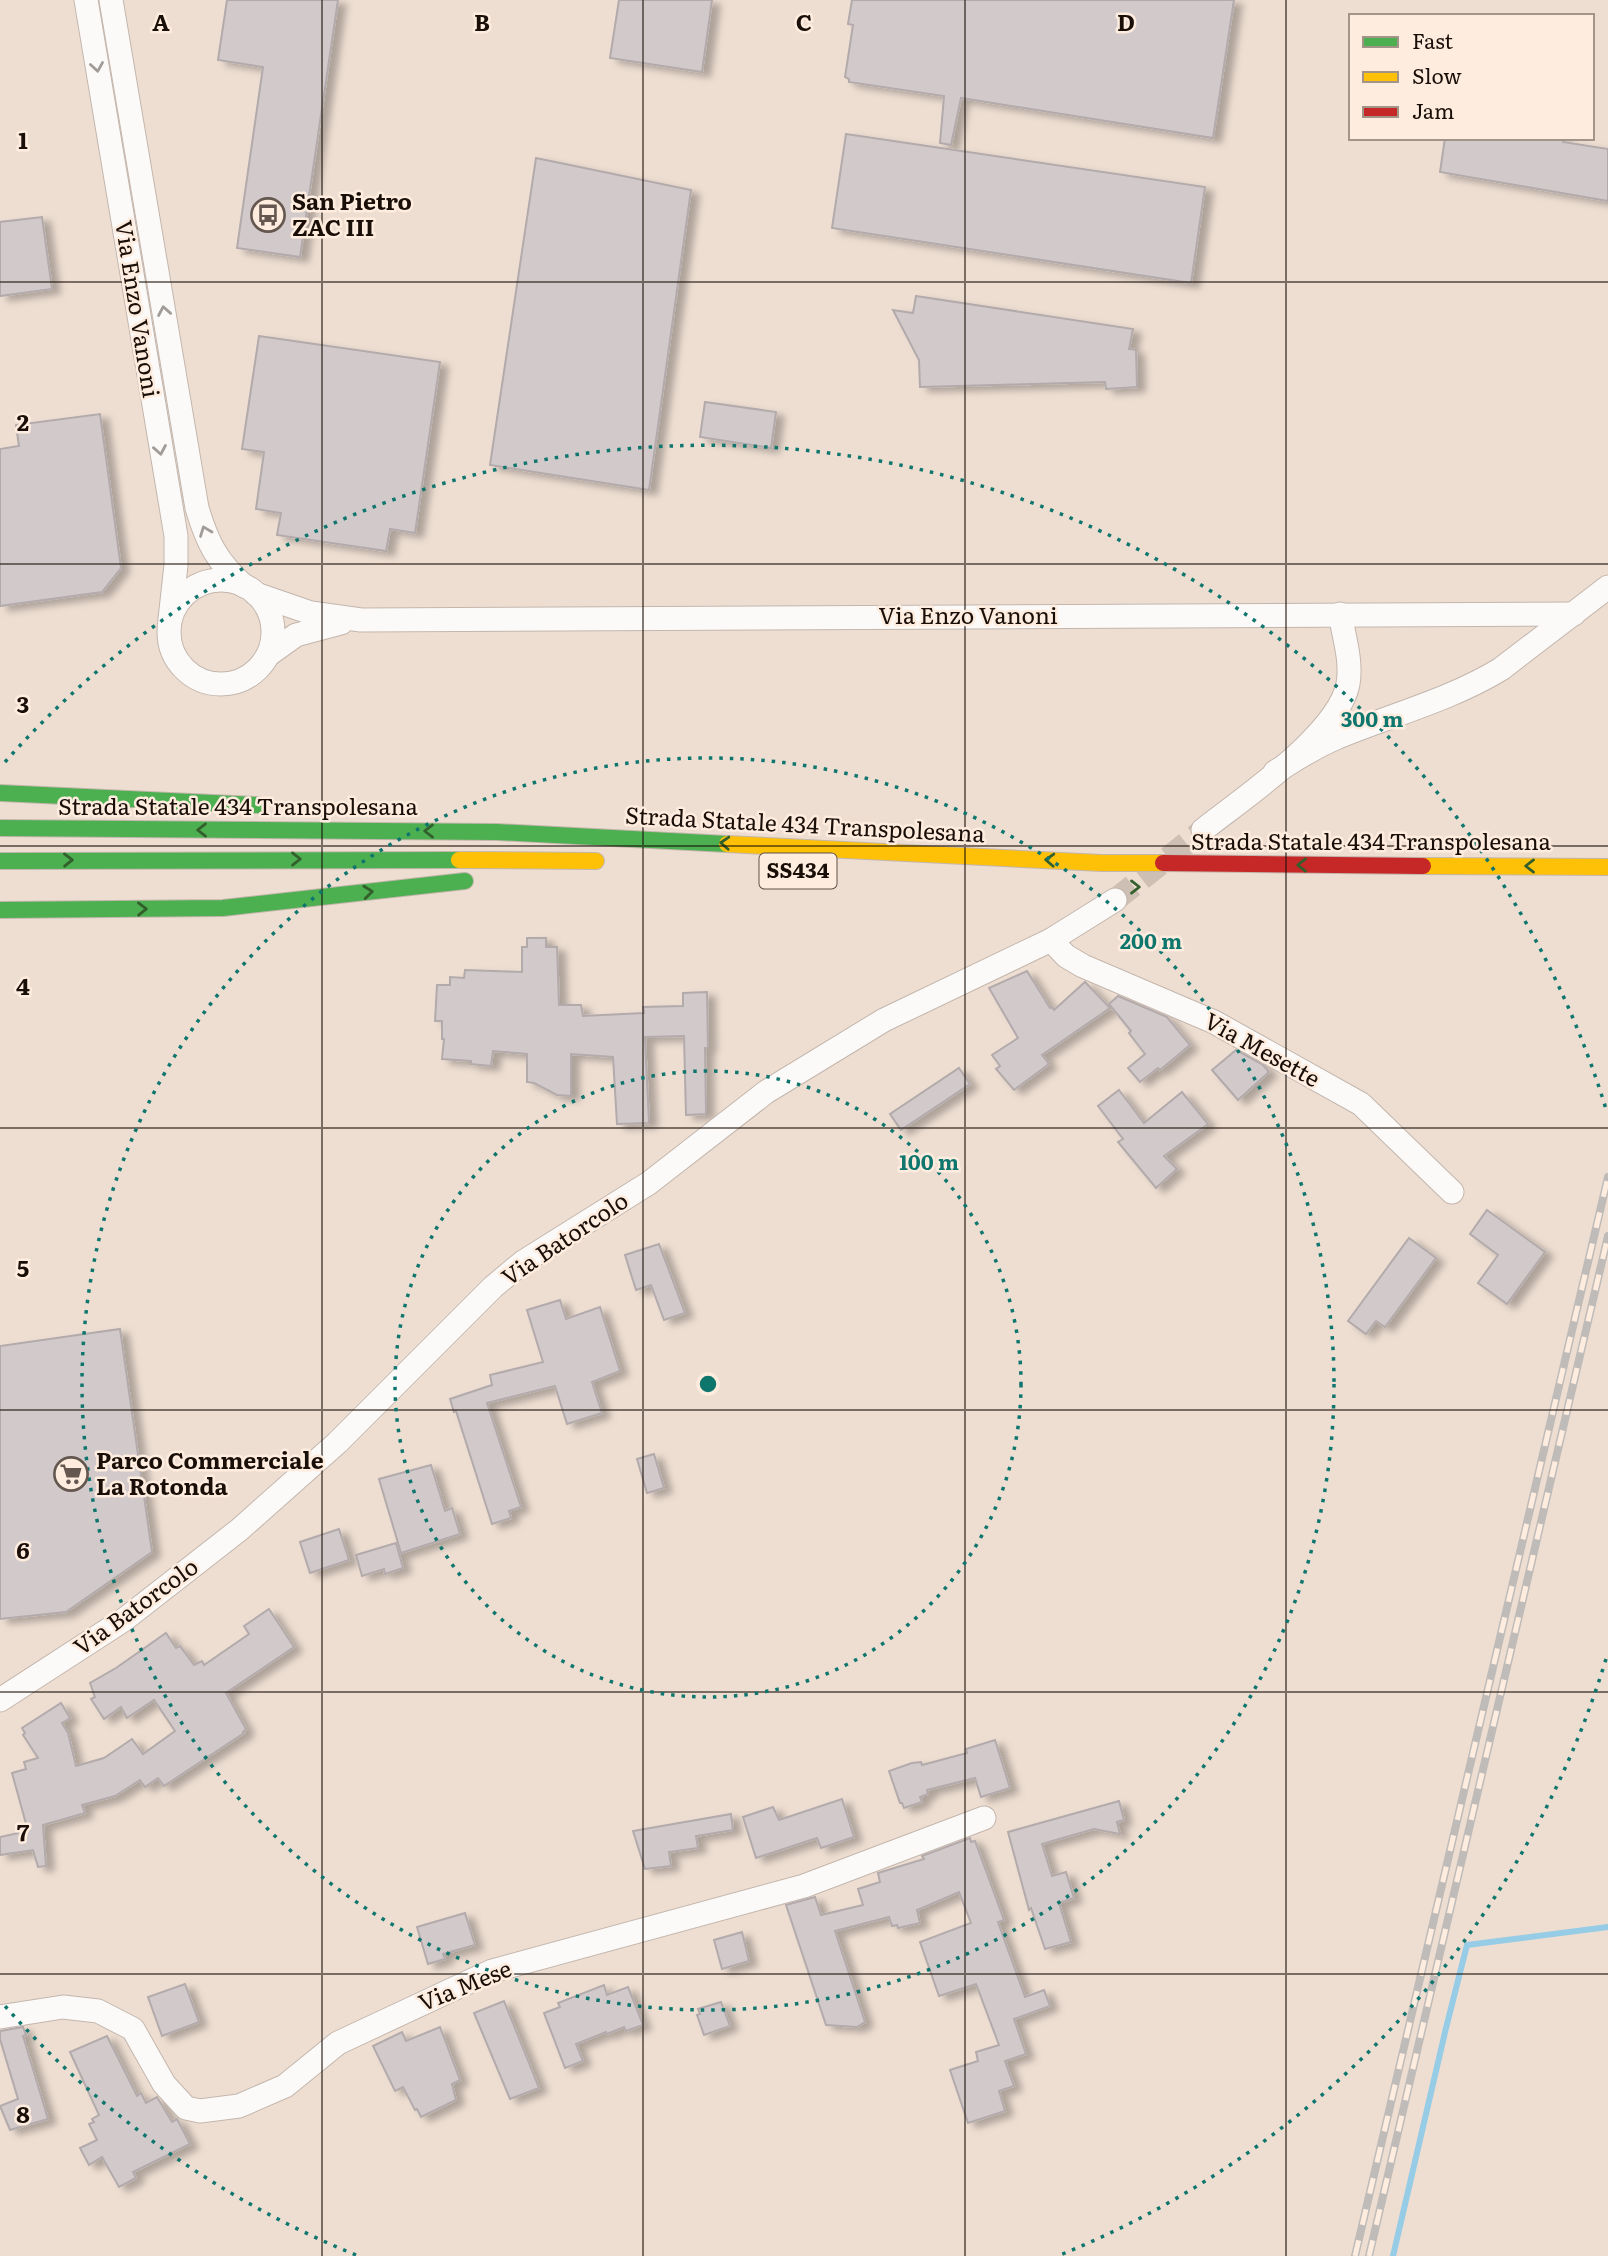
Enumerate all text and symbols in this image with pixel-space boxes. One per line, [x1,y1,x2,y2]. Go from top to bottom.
text: A [152,4,170,38]
text: B [474,4,490,38]
text: C [796,4,812,38]
text: D [1117,4,1135,38]
legend [1349,14,1594,140]
text: Fast [1412,24,1453,55]
text: Slow [1412,59,1462,90]
one-way arrow [89,61,104,73]
text: Jam [1412,94,1454,125]
text: 1 [18,122,28,156]
place label: San Pietro ZAC III [292,183,412,243]
bus stop icon: San Pietro ZAC III [249,196,287,234]
street label: Via Enzo Vanoni [108,218,170,400]
one-way arrow [157,305,172,317]
text: 2 [17,404,29,438]
one-way arrow [152,444,167,456]
one-way arrow [199,526,213,538]
street label: Via Enzo Vanoni [878,597,1058,631]
text: 3 [17,686,29,720]
text: 300 m [1341,702,1403,733]
street label: Strada Statale 434 Transpolesana [58,788,419,822]
street label: Strada Statale 434 Transpolesana [624,797,986,849]
one-way arrow [196,822,206,838]
one-way arrow [423,823,434,839]
street label: Strada Statale 434 Transpolesana [1191,823,1552,857]
one-way arrow [720,836,731,851]
one-way arrow [291,851,301,867]
one-way arrow [63,852,74,868]
one-way arrow [1045,853,1056,868]
road number: SS434 [760,854,836,888]
one-way arrow [1297,857,1308,872]
one-way arrow [1524,858,1535,874]
one-way arrow [1130,879,1141,895]
one-way arrow [363,885,374,900]
one-way arrow [137,901,147,917]
text: 200 m [1120,924,1182,955]
text: 4 [16,968,30,1002]
street label: Via Mesette [1199,1002,1327,1094]
text: 100 m [899,1145,959,1176]
street label: Via Batorcolo [494,1182,634,1292]
text: 5 [17,1250,29,1284]
centre of rings [696,1372,720,1396]
place label: Parco Commerciale La Rotonda [96,1442,324,1502]
supermarket icon: Parco Commerciale La Rotonda [52,1455,90,1493]
text: 6 [16,1532,30,1566]
street label: Via Batorcolo [65,1549,204,1662]
text: 7 [17,1814,30,1848]
street label: Via Mese [413,1950,516,2018]
text: 8 [16,2096,30,2130]

